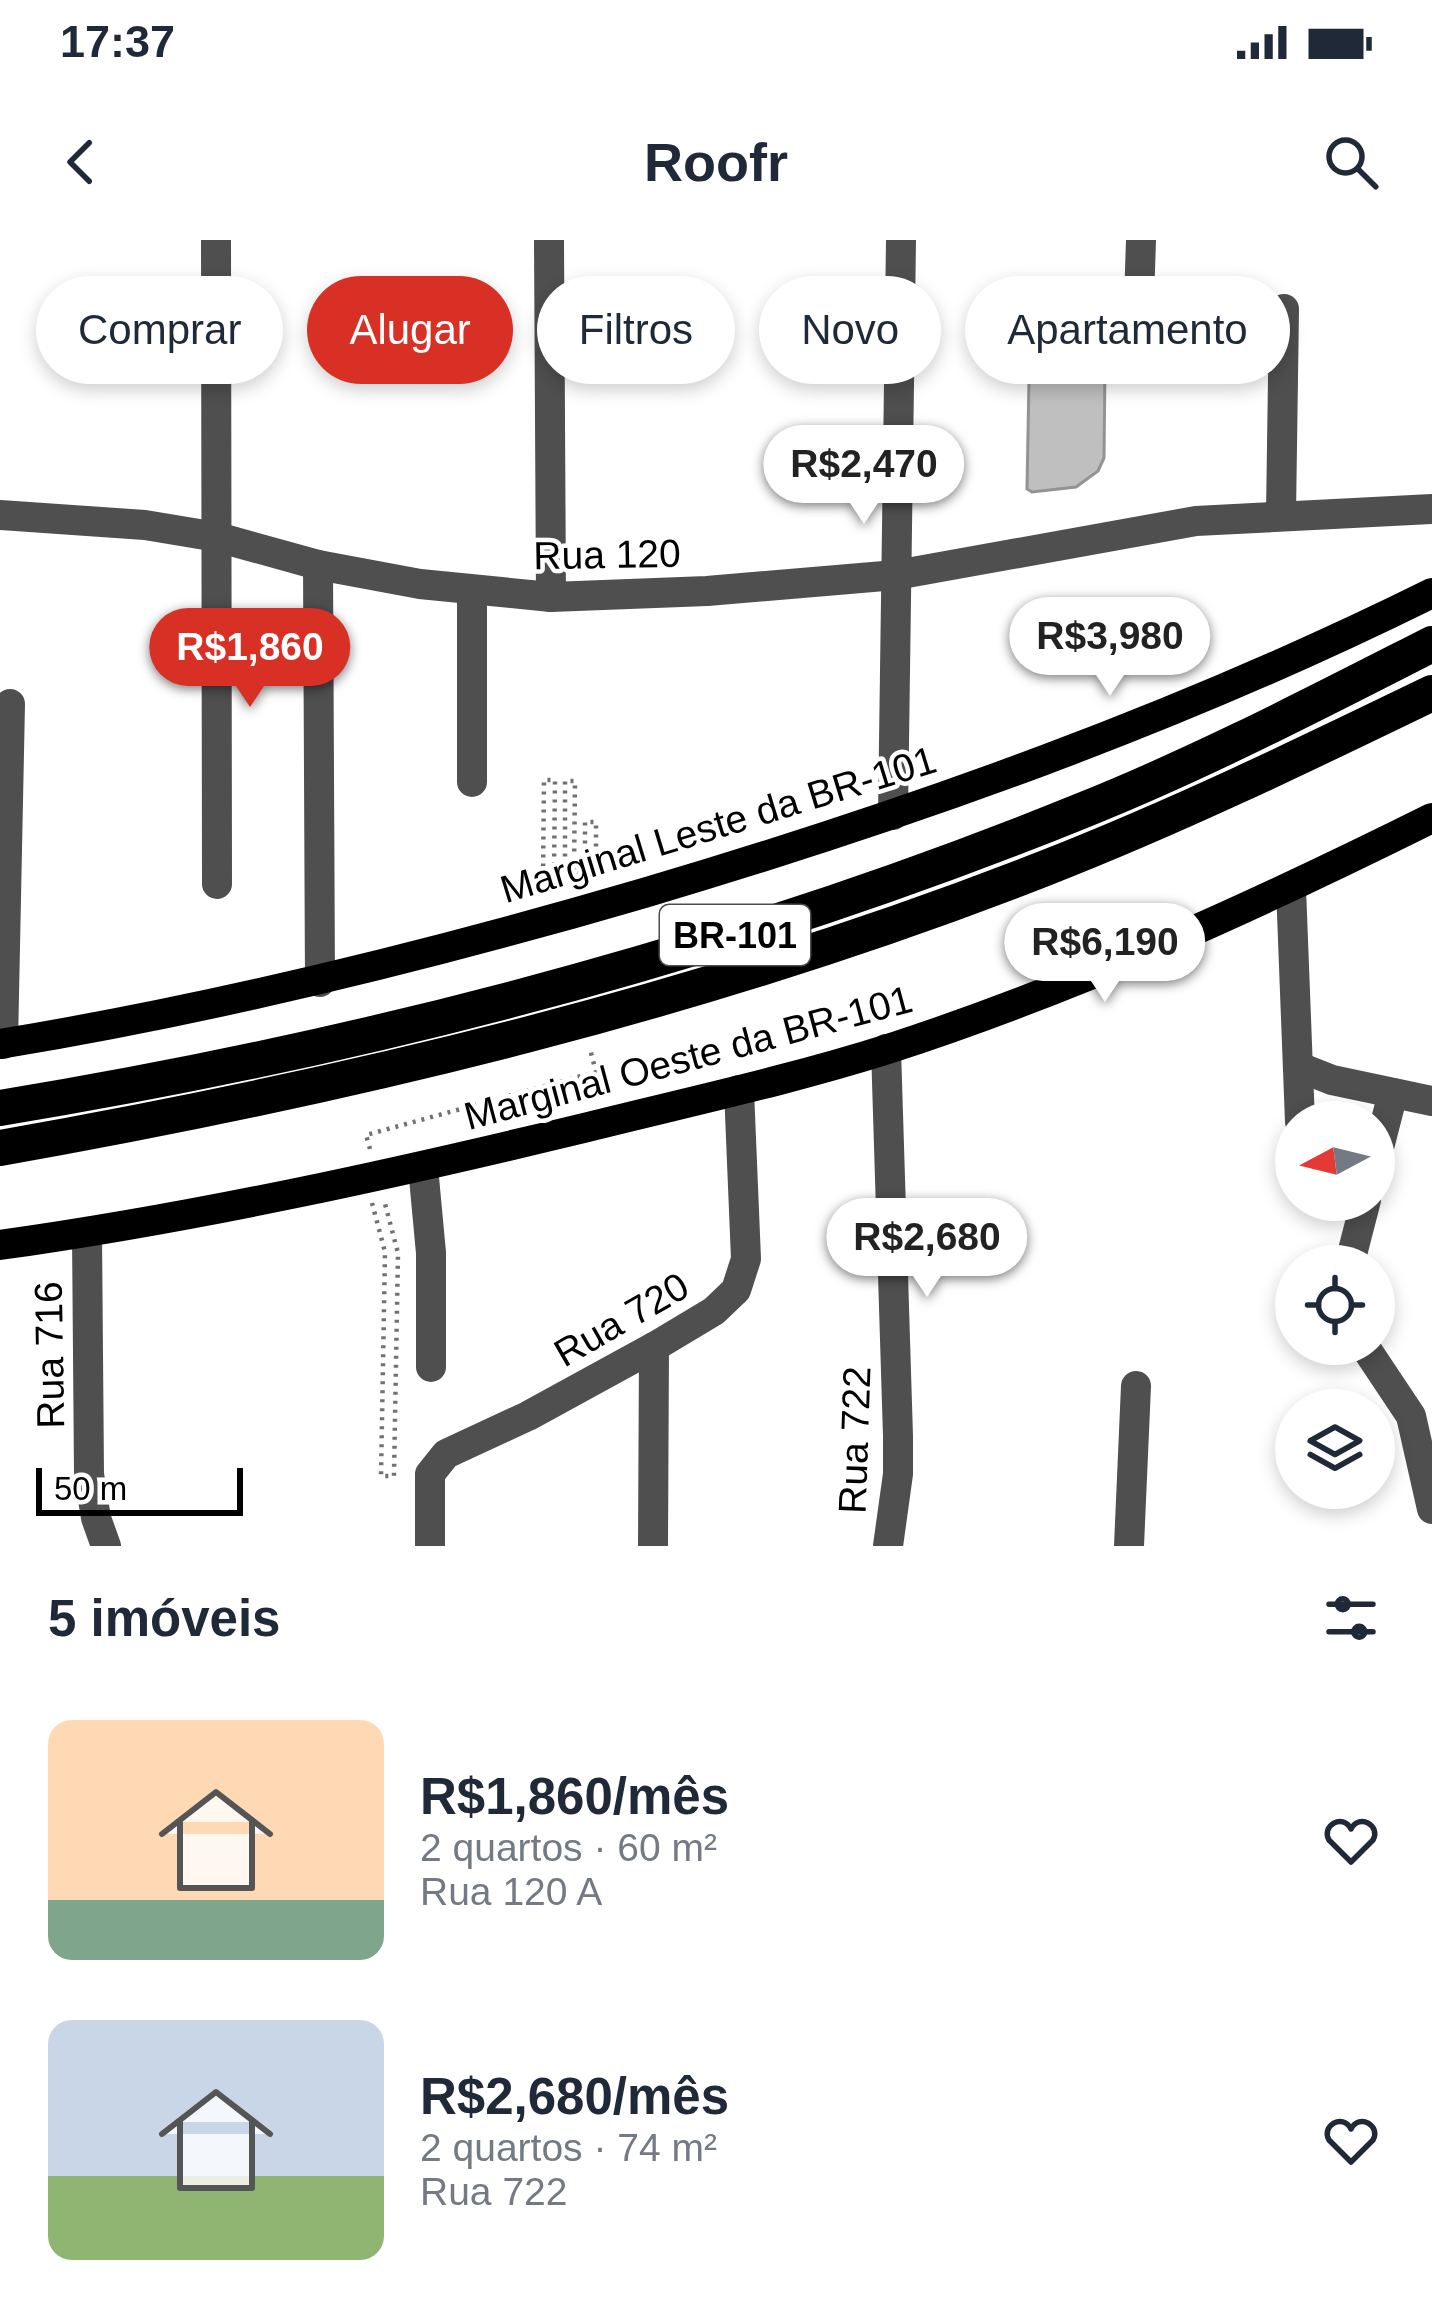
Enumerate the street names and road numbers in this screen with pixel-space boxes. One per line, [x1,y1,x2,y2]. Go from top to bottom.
street label: Rua 120 [533,532,681,577]
street label: Marginal Leste da BR-101 [495,738,941,911]
road number: BR-101 [660,905,810,965]
street label: Marginal Oeste da BR-101 [460,977,917,1138]
street label: Rua 720 [547,1264,696,1375]
street label: Rua 716 [27,1281,72,1429]
street label: Rua 722 [830,1366,879,1514]

